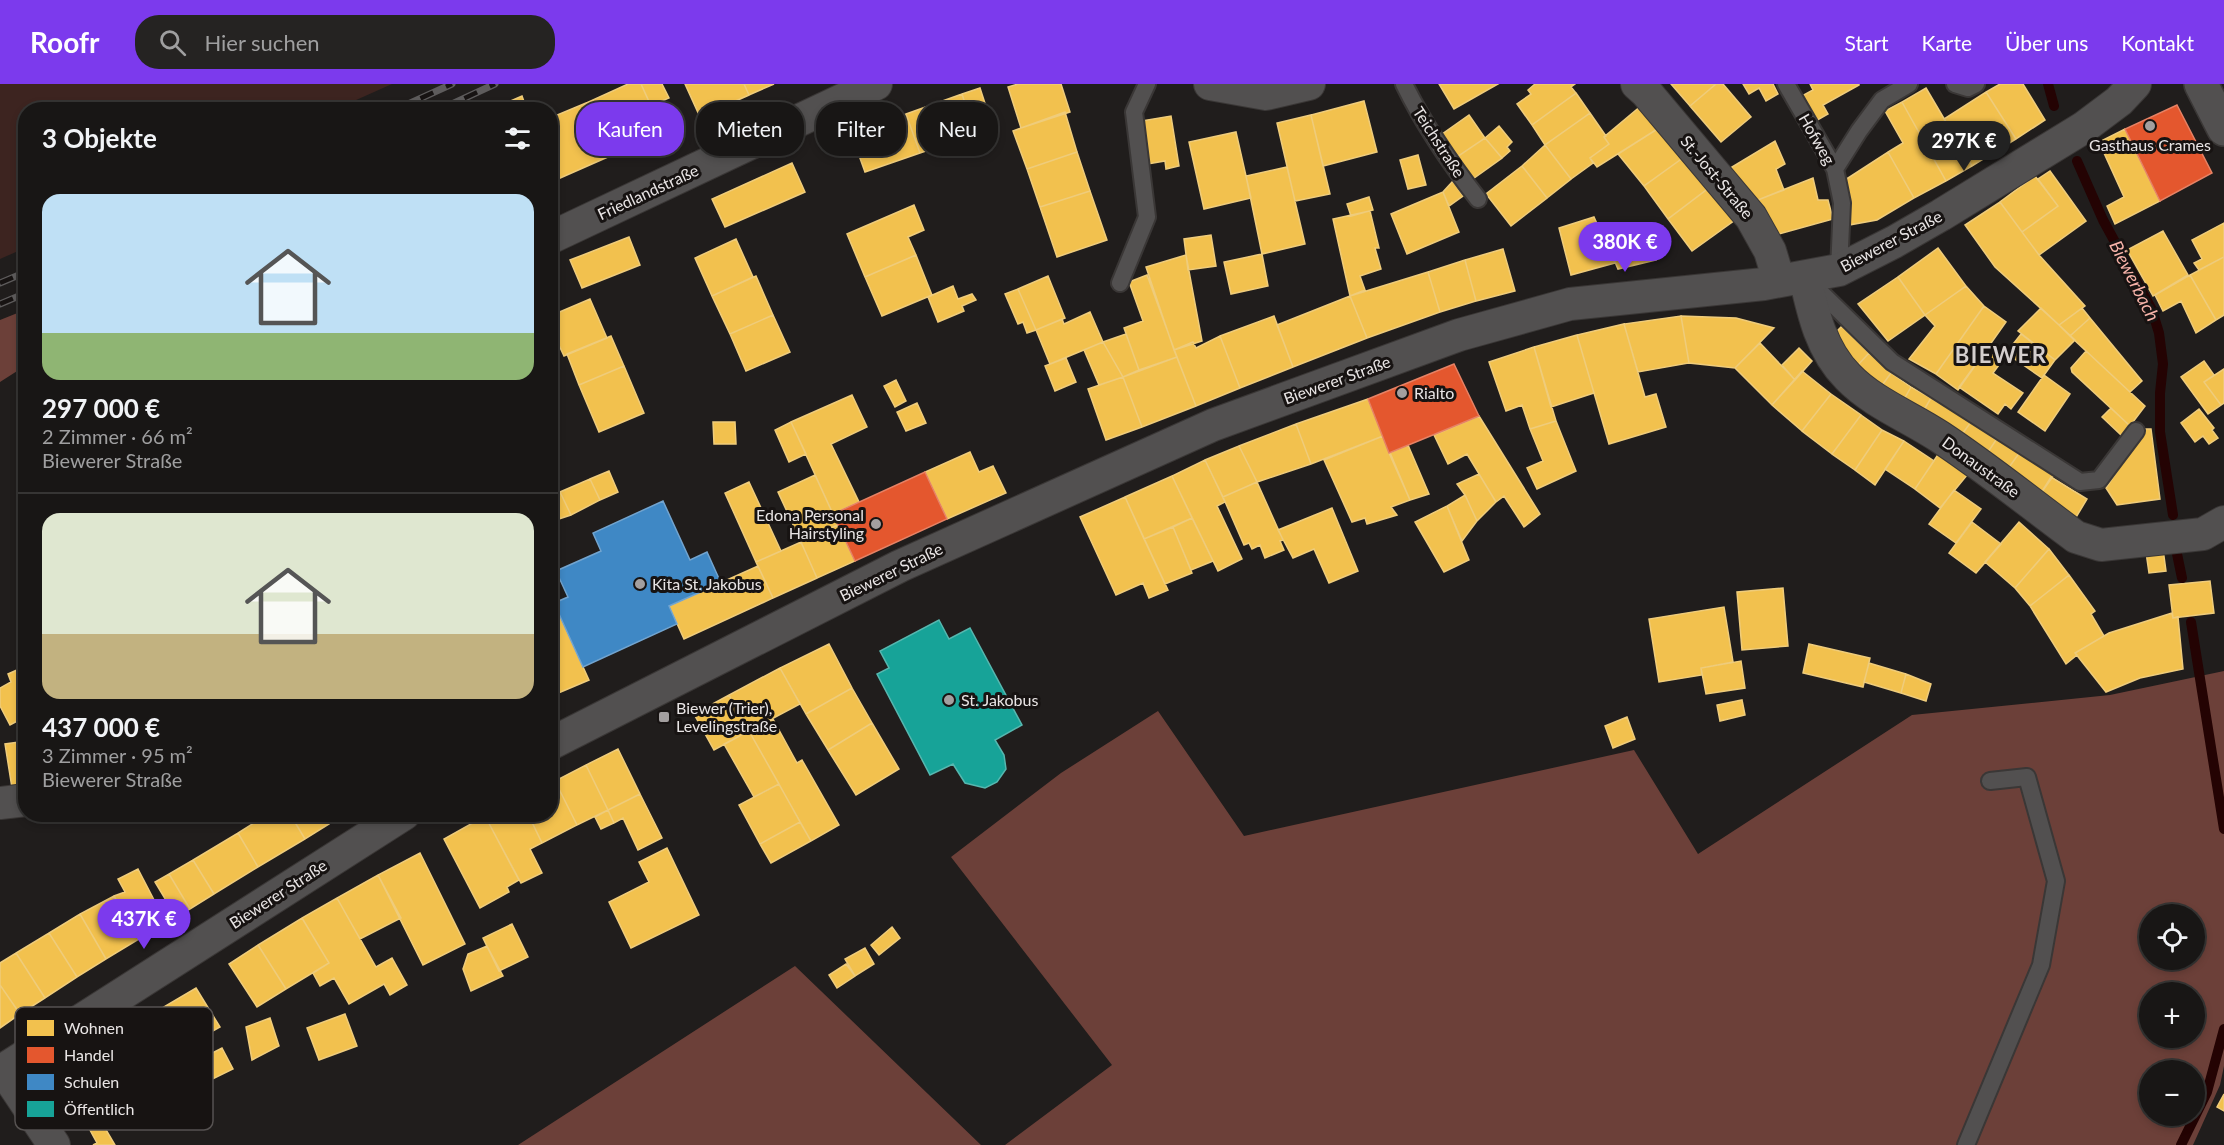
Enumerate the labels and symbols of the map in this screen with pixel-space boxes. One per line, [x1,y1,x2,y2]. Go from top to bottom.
street label: Teichstraße [1410,103,1469,181]
street label: Hofweg [1795,110,1840,168]
marker: Gasthaus Crames [2143,119,2157,133]
pin: 297K € [1915,121,2013,172]
street label: St.-Jost-Straße [1677,131,1758,222]
place label: Gasthaus Crames [2089,135,2211,154]
street label: Friedlandstraße [594,160,701,223]
street label: Biewerer Straße [1837,206,1945,275]
pin: 380K € [1576,222,1674,273]
water label: Biewerbach [2105,237,2165,325]
district label: BIEWER [1955,341,2047,368]
street label: Biewerer Straße [1281,351,1393,408]
place label: Rialto [1414,383,1454,402]
marker: Rialto [1395,386,1409,400]
street label: Donaustraße [1939,432,2024,501]
place label: Edona Personal Hairstyling [756,505,864,542]
marker: Edona Personal Hairstyling [869,517,883,531]
street label: Biewerer Straße [836,538,945,605]
place label: Kita St. Jakobus [652,574,762,593]
marker: Kita St. Jakobus [633,577,647,591]
place label: St. Jakobus [961,690,1038,709]
marker: St. Jakobus [942,693,956,707]
place label: Biewer (Trier), Levelingstraße [676,698,777,735]
marker: Biewer (Trier), Levelingstraße [657,710,671,724]
street label: Biewerer Straße [225,855,330,932]
pin: 437K € [95,899,193,950]
legend [15,1007,213,1130]
text: Wohnen [64,1018,124,1037]
text: Handel [64,1045,114,1064]
text: Schulen [64,1072,119,1091]
text: Öffentlich [64,1099,134,1118]

